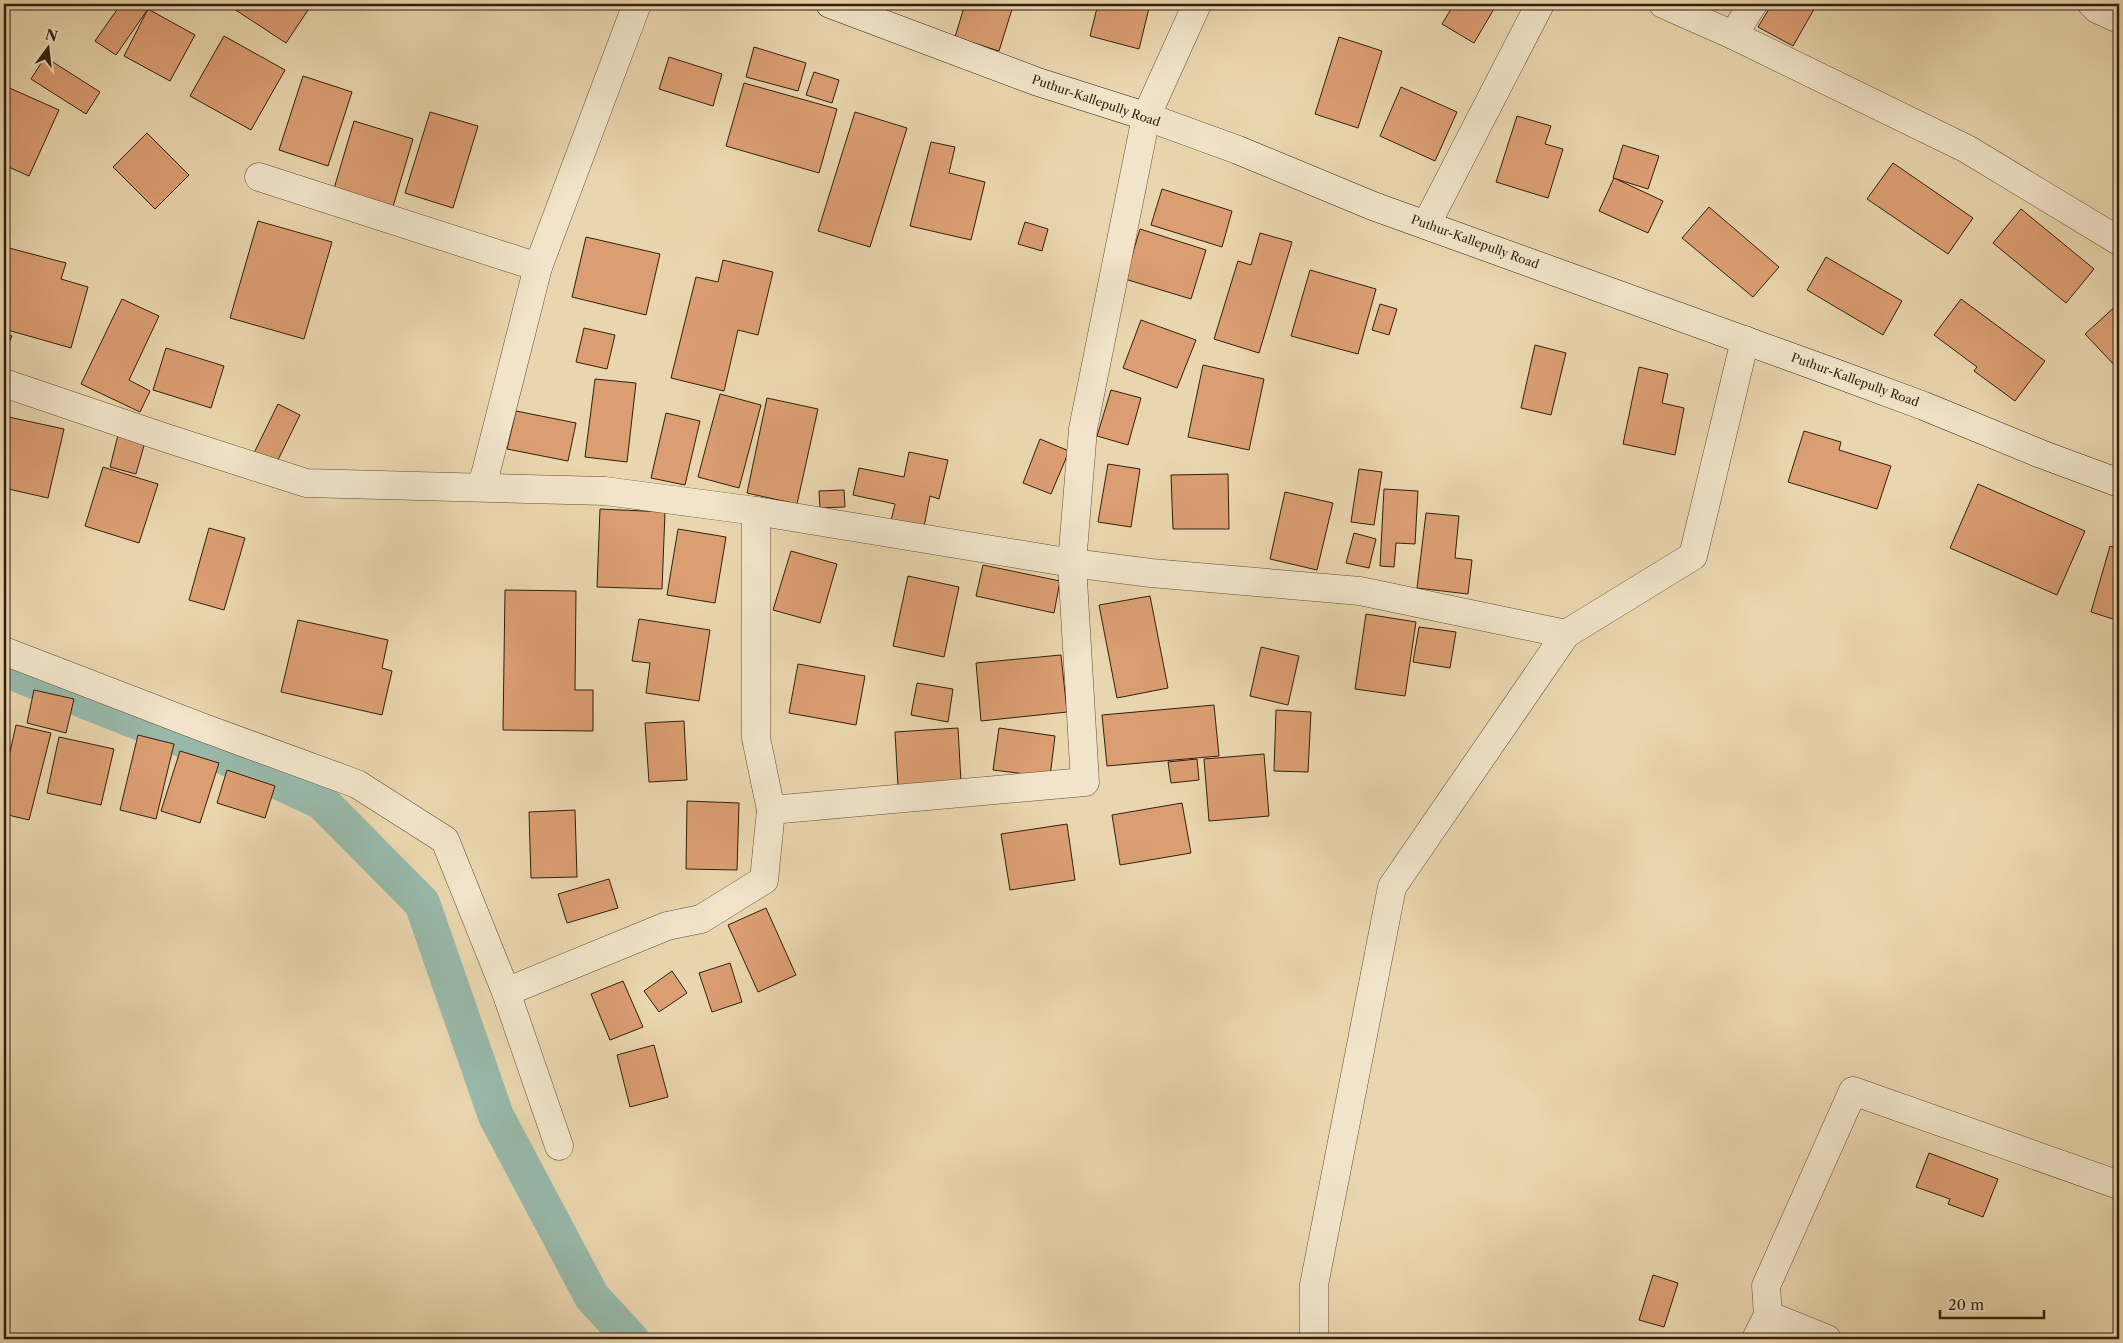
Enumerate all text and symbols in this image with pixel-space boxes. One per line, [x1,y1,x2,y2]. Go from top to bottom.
north arrow [22,22,72,72]
text: N [43,25,60,46]
street label: Puthur-Kallepully Road [1030,71,1163,130]
street label: Puthur-Kallepully Road [1409,211,1542,272]
street label: Puthur-Kallepully Road [1789,349,1922,410]
scale bar [1940,1288,2044,1320]
text: 20 m [1948,1295,1984,1314]

